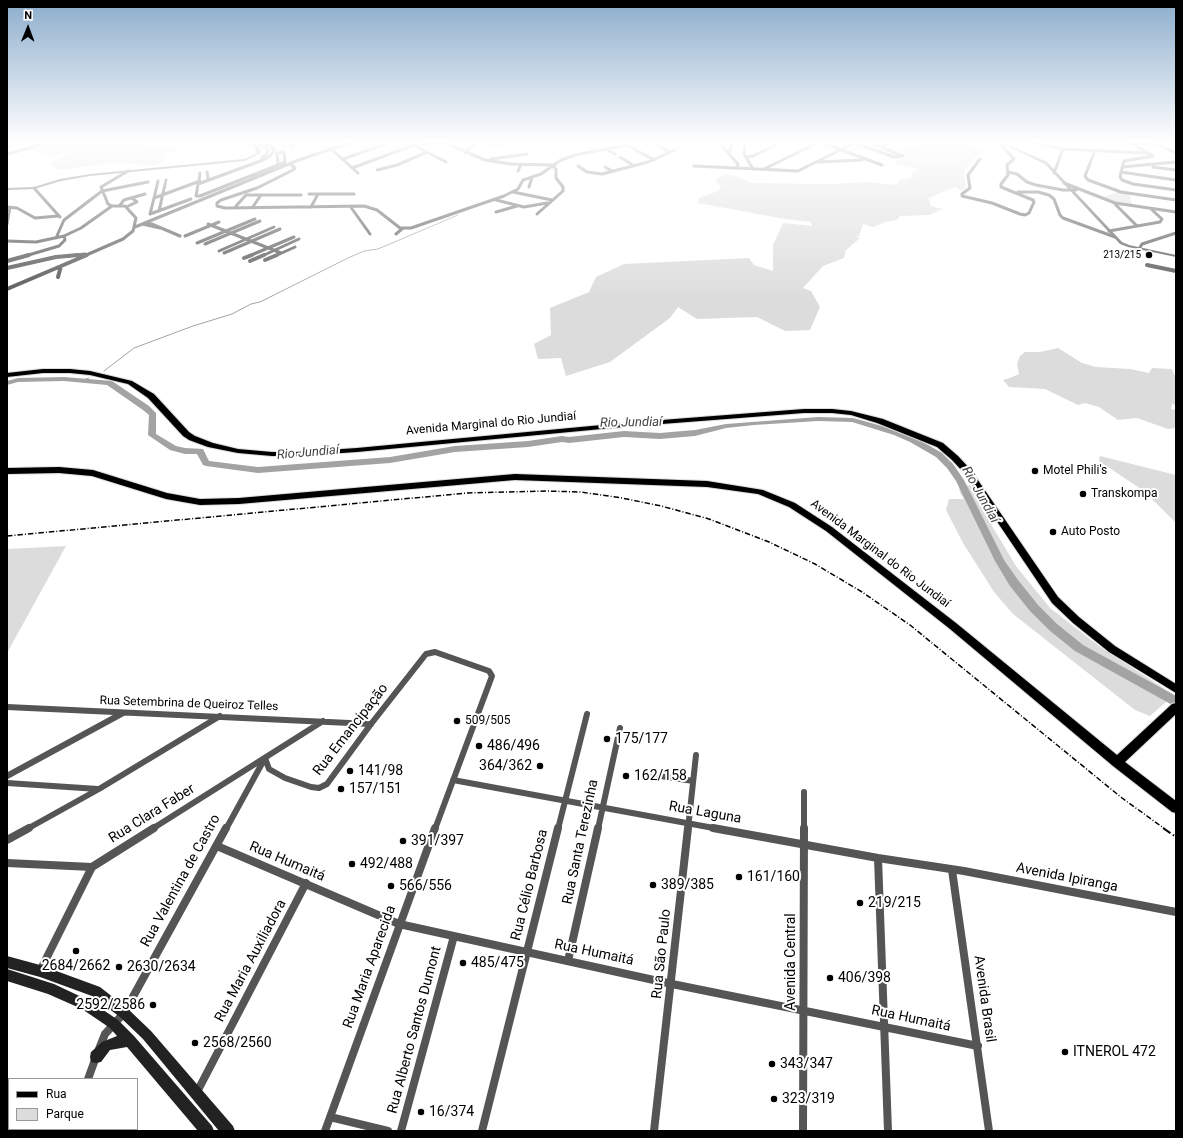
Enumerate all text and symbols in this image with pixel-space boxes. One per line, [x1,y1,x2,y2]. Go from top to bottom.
north arrow [8,8,48,48]
text: N [24,9,32,22]
place label: 213/215 [1103,249,1141,261]
marker: 213/215 [1144,250,1154,260]
street label: Avenida Marginal do Rio Jundiaí [405,409,577,439]
water label: Rio Jundiaí [600,415,662,431]
water label: Rio Jundiaí [276,443,340,463]
water label: Rio Jundiaí [958,464,1002,526]
place label: Motel Phili's [1043,464,1107,478]
marker: Motel Phili's [1030,466,1040,476]
place label: Transkompa [1091,487,1158,501]
marker: Transkompa [1078,489,1088,499]
street label: Avenida Marginal do Rio Jundiaí [807,497,953,611]
place label: Auto Posto [1061,525,1120,539]
marker: Auto Posto [1048,527,1058,537]
street label: Rua Emancipação [310,681,392,779]
street label: Rua Setembrina de Queiroz Telles [99,694,279,714]
place label: 509/505 [465,714,510,728]
marker: 509/505 [452,716,462,726]
place label: 175/177 [615,731,668,747]
marker: 175/177 [602,734,612,744]
place label: 486/496 [487,738,540,754]
marker: 486/496 [474,741,484,751]
place label: 364/362 [479,758,532,774]
marker: 364/362 [535,761,545,771]
place label: 141/98 [358,763,403,779]
marker: 141/98 [345,766,355,776]
place label: 162/158 [634,768,687,784]
marker: 162/158 [621,771,631,781]
street label: Rua Santa Terezinha [560,778,602,906]
street label: Rua Clara Faber [106,781,198,847]
place label: 157/151 [349,781,402,797]
marker: 157/151 [336,784,346,794]
street label: Rua Laguna [667,798,743,828]
street label: Rua Valentina de Castro [138,812,224,950]
street label: Rua Célio Barbosa [508,828,552,942]
place label: 391/397 [411,833,464,849]
marker: 391/397 [398,836,408,846]
street label: Rua Humaitá [247,839,327,885]
place label: 492/488 [360,856,413,872]
marker: 492/488 [347,859,357,869]
street label: Avenida Ipiranga [1015,860,1119,896]
place label: 161/160 [747,869,800,885]
marker: 161/160 [734,872,744,882]
place label: 389/385 [661,877,714,893]
place label: 566/556 [399,878,452,894]
marker: 389/385 [648,880,658,890]
marker: 566/556 [386,881,396,891]
place label: 219/215 [868,895,921,911]
street label: Rua Maria Auxiliadora [212,897,290,1025]
marker: 219/215 [855,898,865,908]
street label: Rua Maria Aparecida [340,903,400,1031]
street label: Rua São Paulo [649,908,675,1000]
street label: Avenida Central [783,913,799,1011]
street label: Rua Humaitá [553,936,635,970]
street label: Rua Alberto Santos Dumont [385,945,445,1115]
marker: 2684/2662 [71,946,81,956]
street label: Avenida Brasil [970,954,998,1044]
place label: 485/475 [471,955,524,971]
place label: 2684/2662 [42,958,110,974]
marker: 485/475 [458,958,468,968]
place label: 2630/2634 [127,959,196,975]
marker: 2630/2634 [114,962,124,972]
place label: 406/398 [838,970,891,986]
marker: 406/398 [825,973,835,983]
place label: 2592/2586 [76,997,145,1013]
marker: 2592/2586 [148,1000,158,1010]
street label: Rua Humaitá [870,1002,952,1036]
place label: 2568/2560 [203,1035,272,1051]
marker: 2568/2560 [190,1038,200,1048]
place label: ITNEROL 472 [1073,1044,1156,1060]
marker: ITNEROL 472 [1060,1047,1070,1057]
place label: 343/347 [780,1056,833,1072]
marker: 343/347 [767,1059,777,1069]
legend [8,1078,138,1130]
text: Rua [46,1087,67,1101]
place label: 323/319 [782,1091,835,1107]
marker: 323/319 [769,1094,779,1104]
place label: 16/374 [429,1104,474,1120]
text: Parque [46,1107,84,1121]
marker: 16/374 [416,1107,426,1117]

